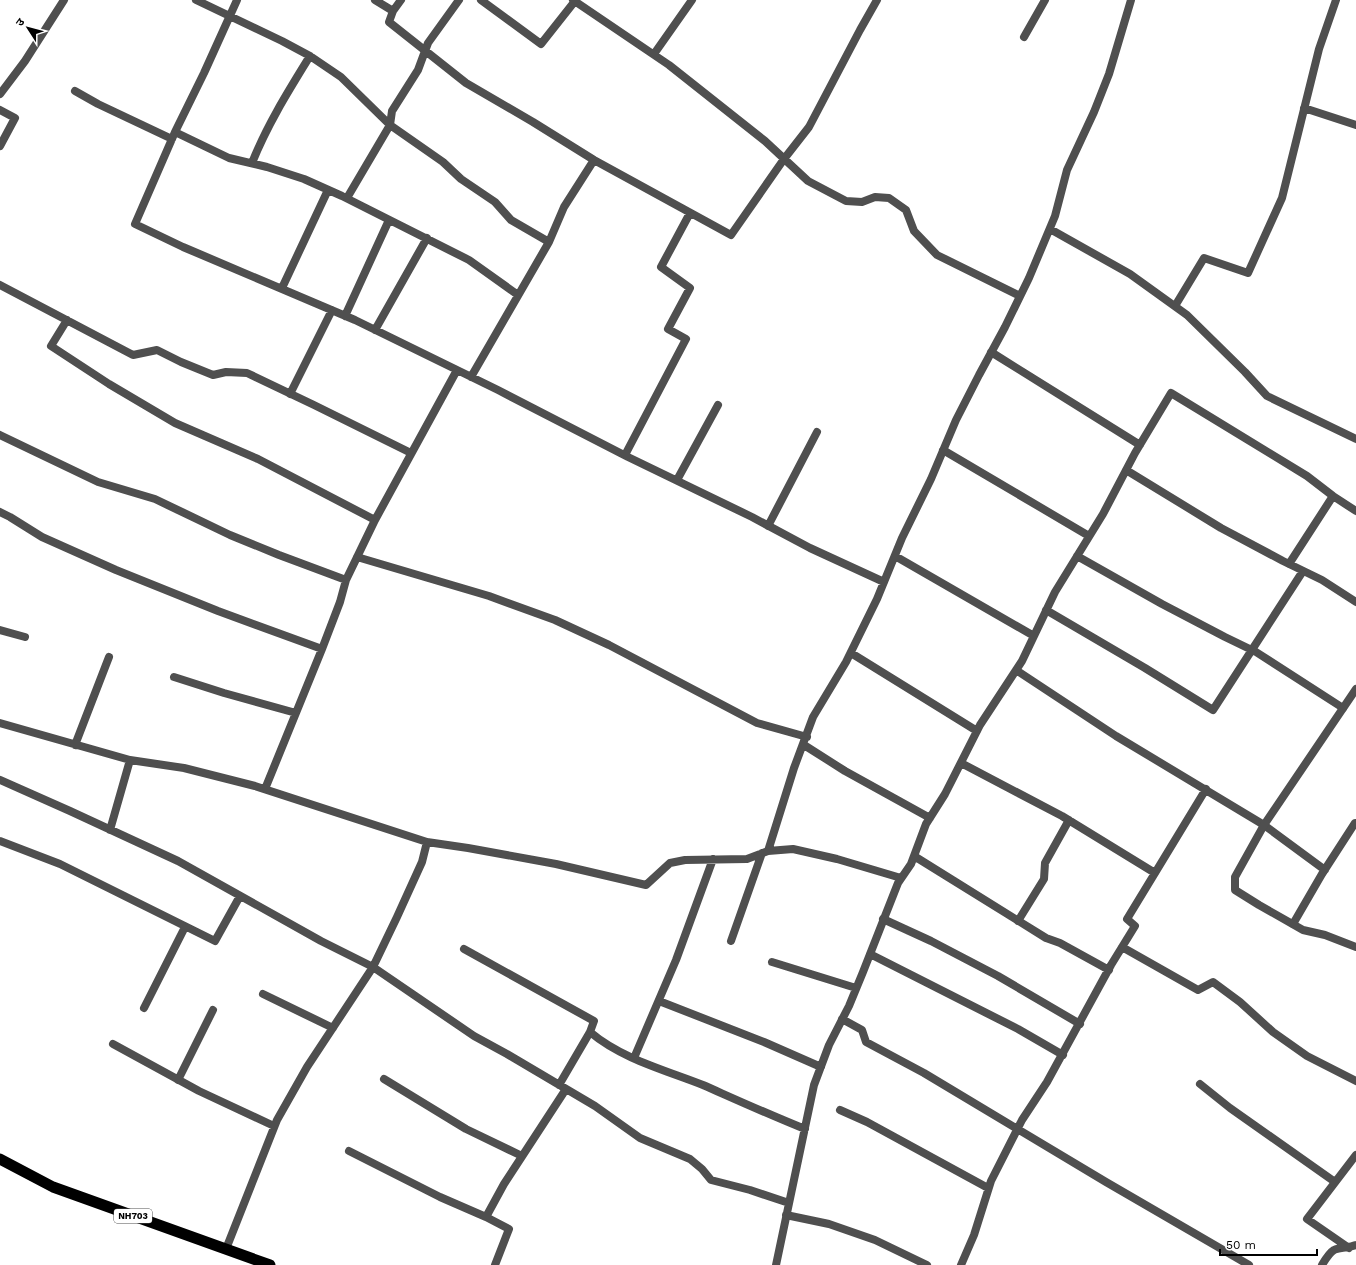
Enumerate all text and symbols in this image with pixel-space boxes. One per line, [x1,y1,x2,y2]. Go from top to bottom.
north arrow [8,8,48,48]
text: उ [13,16,28,29]
road number: NH703 [114,1209,152,1223]
scale bar [1220,1231,1317,1257]
text: 50 m [1226,1238,1256,1252]

